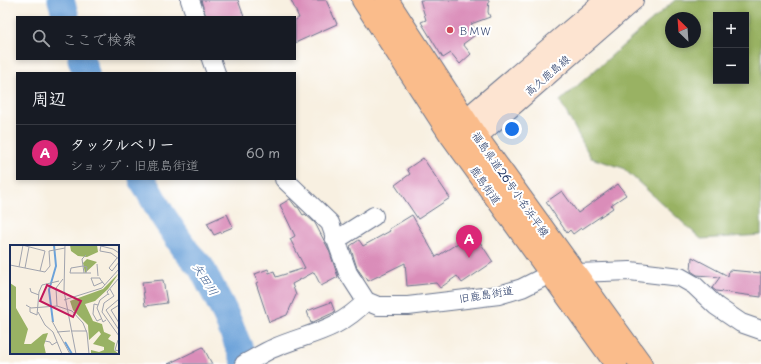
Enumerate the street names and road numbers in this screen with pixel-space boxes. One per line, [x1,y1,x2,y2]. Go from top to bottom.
street label: 高久鹿島線 [521,51,573,99]
street label: 福島県道26号小名浜平線 [468,128,554,240]
street label: 鹿島街道 [466,162,506,208]
street label: 旧鹿島街道 [458,281,514,307]

